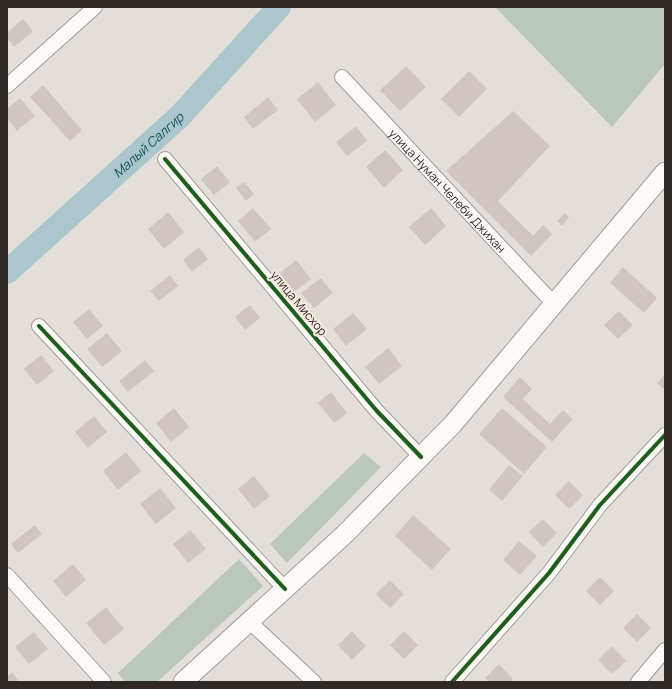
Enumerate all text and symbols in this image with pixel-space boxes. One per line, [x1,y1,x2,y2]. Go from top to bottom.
water label: Малый Салгир [109,107,188,181]
street label: улица Нуман Челеби Джихан [386,124,510,256]
street label: улица Мисхор [267,267,331,339]

